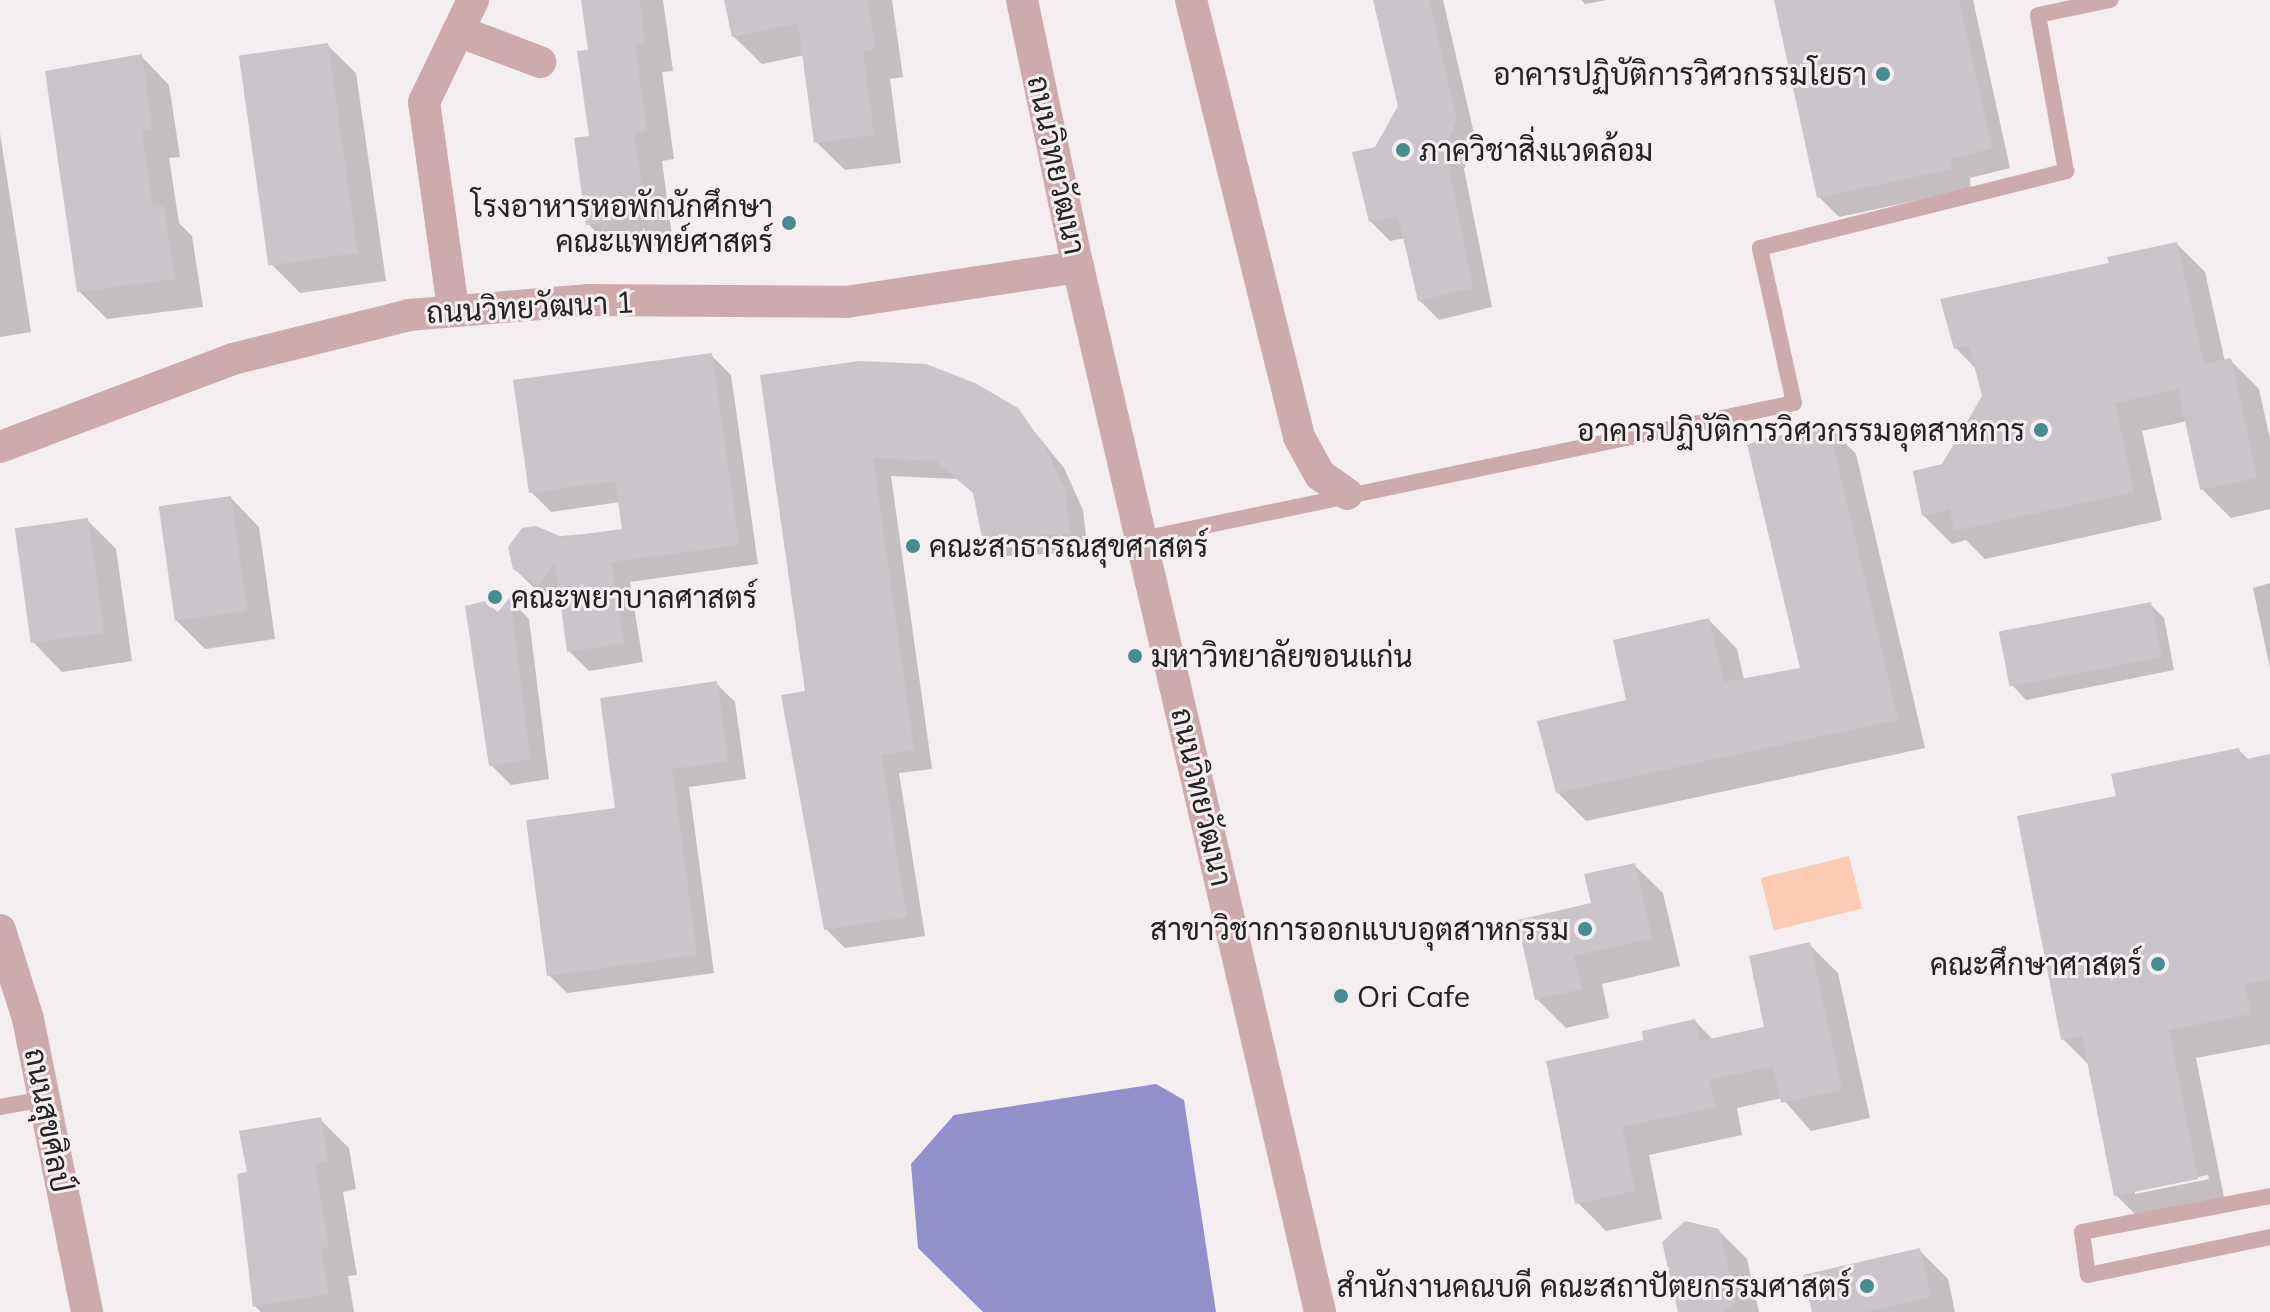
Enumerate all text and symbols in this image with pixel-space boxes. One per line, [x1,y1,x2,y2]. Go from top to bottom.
place label: อาคารปฏิบัติการวิศวกรรมโยธา [1493,56,1867,92]
marker: อาคารปฏิบัติการวิศวกรรมโยธา [1874,65,1892,83]
street label: ถนนวิทยวัฒนา [1020,72,1094,258]
place label: ภาควิชาสิ่งแวดล้อม [1419,132,1653,168]
marker: ภาควิชาสิ่งแวดล้อม [1394,141,1412,159]
place label: โรงอาหารหอพักนักศึกษา คณะแพทย์ศาสตร์ [471,188,773,258]
marker: โรงอาหารหอพักนักศึกษา คณะแพทย์ศาสตร์ [780,214,798,232]
street label: ถนนวิทยวัฒนา 1 [425,284,635,330]
place label: อาคารปฏิบัติการวิศวกรรมอุตสาหการ [1577,412,2025,448]
marker: อาคารปฏิบัติการวิศวกรรมอุตสาหการ [2032,421,2050,439]
place label: คณะสาธารณสุขศาสตร์ [929,528,1208,564]
marker: คณะสาธารณสุขศาสตร์ [904,537,922,555]
place label: คณะพยาบาลศาสตร์ [511,579,757,615]
marker: คณะพยาบาลศาสตร์ [486,588,504,606]
place label: มหาวิทยาลัยขอนแก่น [1151,638,1413,674]
marker: มหาวิทยาลัยขอนแก่น [1126,647,1144,665]
street label: ถนนวิทยวัฒนา [1164,704,1240,890]
place label: สาขาวิชาการออกแบบอุตสาหกรรม [1150,911,1569,947]
marker: สาขาวิชาการออกแบบอุตสาหกรรม [1576,920,1594,938]
place label: คณะศึกษาศาสตร์ [1930,946,2142,982]
marker: คณะศึกษาศาสตร์ [2149,955,2167,973]
place label: Ori Cafe [1357,978,1470,1014]
marker: Ori Cafe [1332,987,1350,1005]
street label: ถนนสุขศิลป์ [17,1045,81,1195]
place label: สำนักงานคณบดี คณะสถาปัตยกรรมศาสตร์ [1337,1268,1851,1304]
marker: สำนักงานคณบดี คณะสถาปัตยกรรมศาสตร์ [1858,1277,1876,1295]

